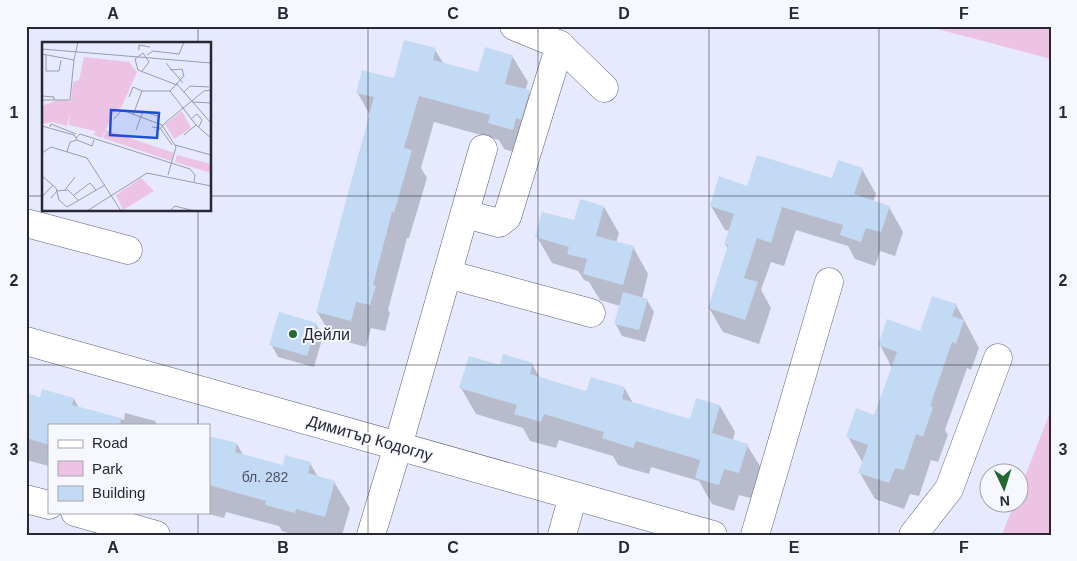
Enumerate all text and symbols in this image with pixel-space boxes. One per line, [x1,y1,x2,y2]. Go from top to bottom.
text: A [107,5,119,22]
text: B [277,5,289,22]
text: C [447,5,459,22]
text: D [618,5,630,22]
text: E [789,5,800,22]
text: F [959,5,969,22]
inset map [42,42,211,211]
text: 1 [10,104,19,121]
text: 1 [1059,104,1068,121]
text: 2 [10,272,19,289]
text: 2 [1059,272,1068,289]
place label: Дейли [303,326,350,343]
marker: Дейли [287,328,299,340]
street label: Димитър Кодоглу [306,412,434,464]
legend [48,424,210,514]
text: Road [92,434,128,451]
text: 3 [10,441,19,458]
text: 3 [1059,441,1068,458]
text: Park [92,460,123,477]
north arrow [980,464,1030,514]
house number: бл. 282 [242,469,289,485]
text: Building [92,484,145,501]
text: N [999,493,1011,509]
text: A [107,539,119,556]
text: B [277,539,289,556]
text: C [447,539,459,556]
text: D [618,539,630,556]
text: E [789,539,800,556]
text: F [959,539,969,556]

